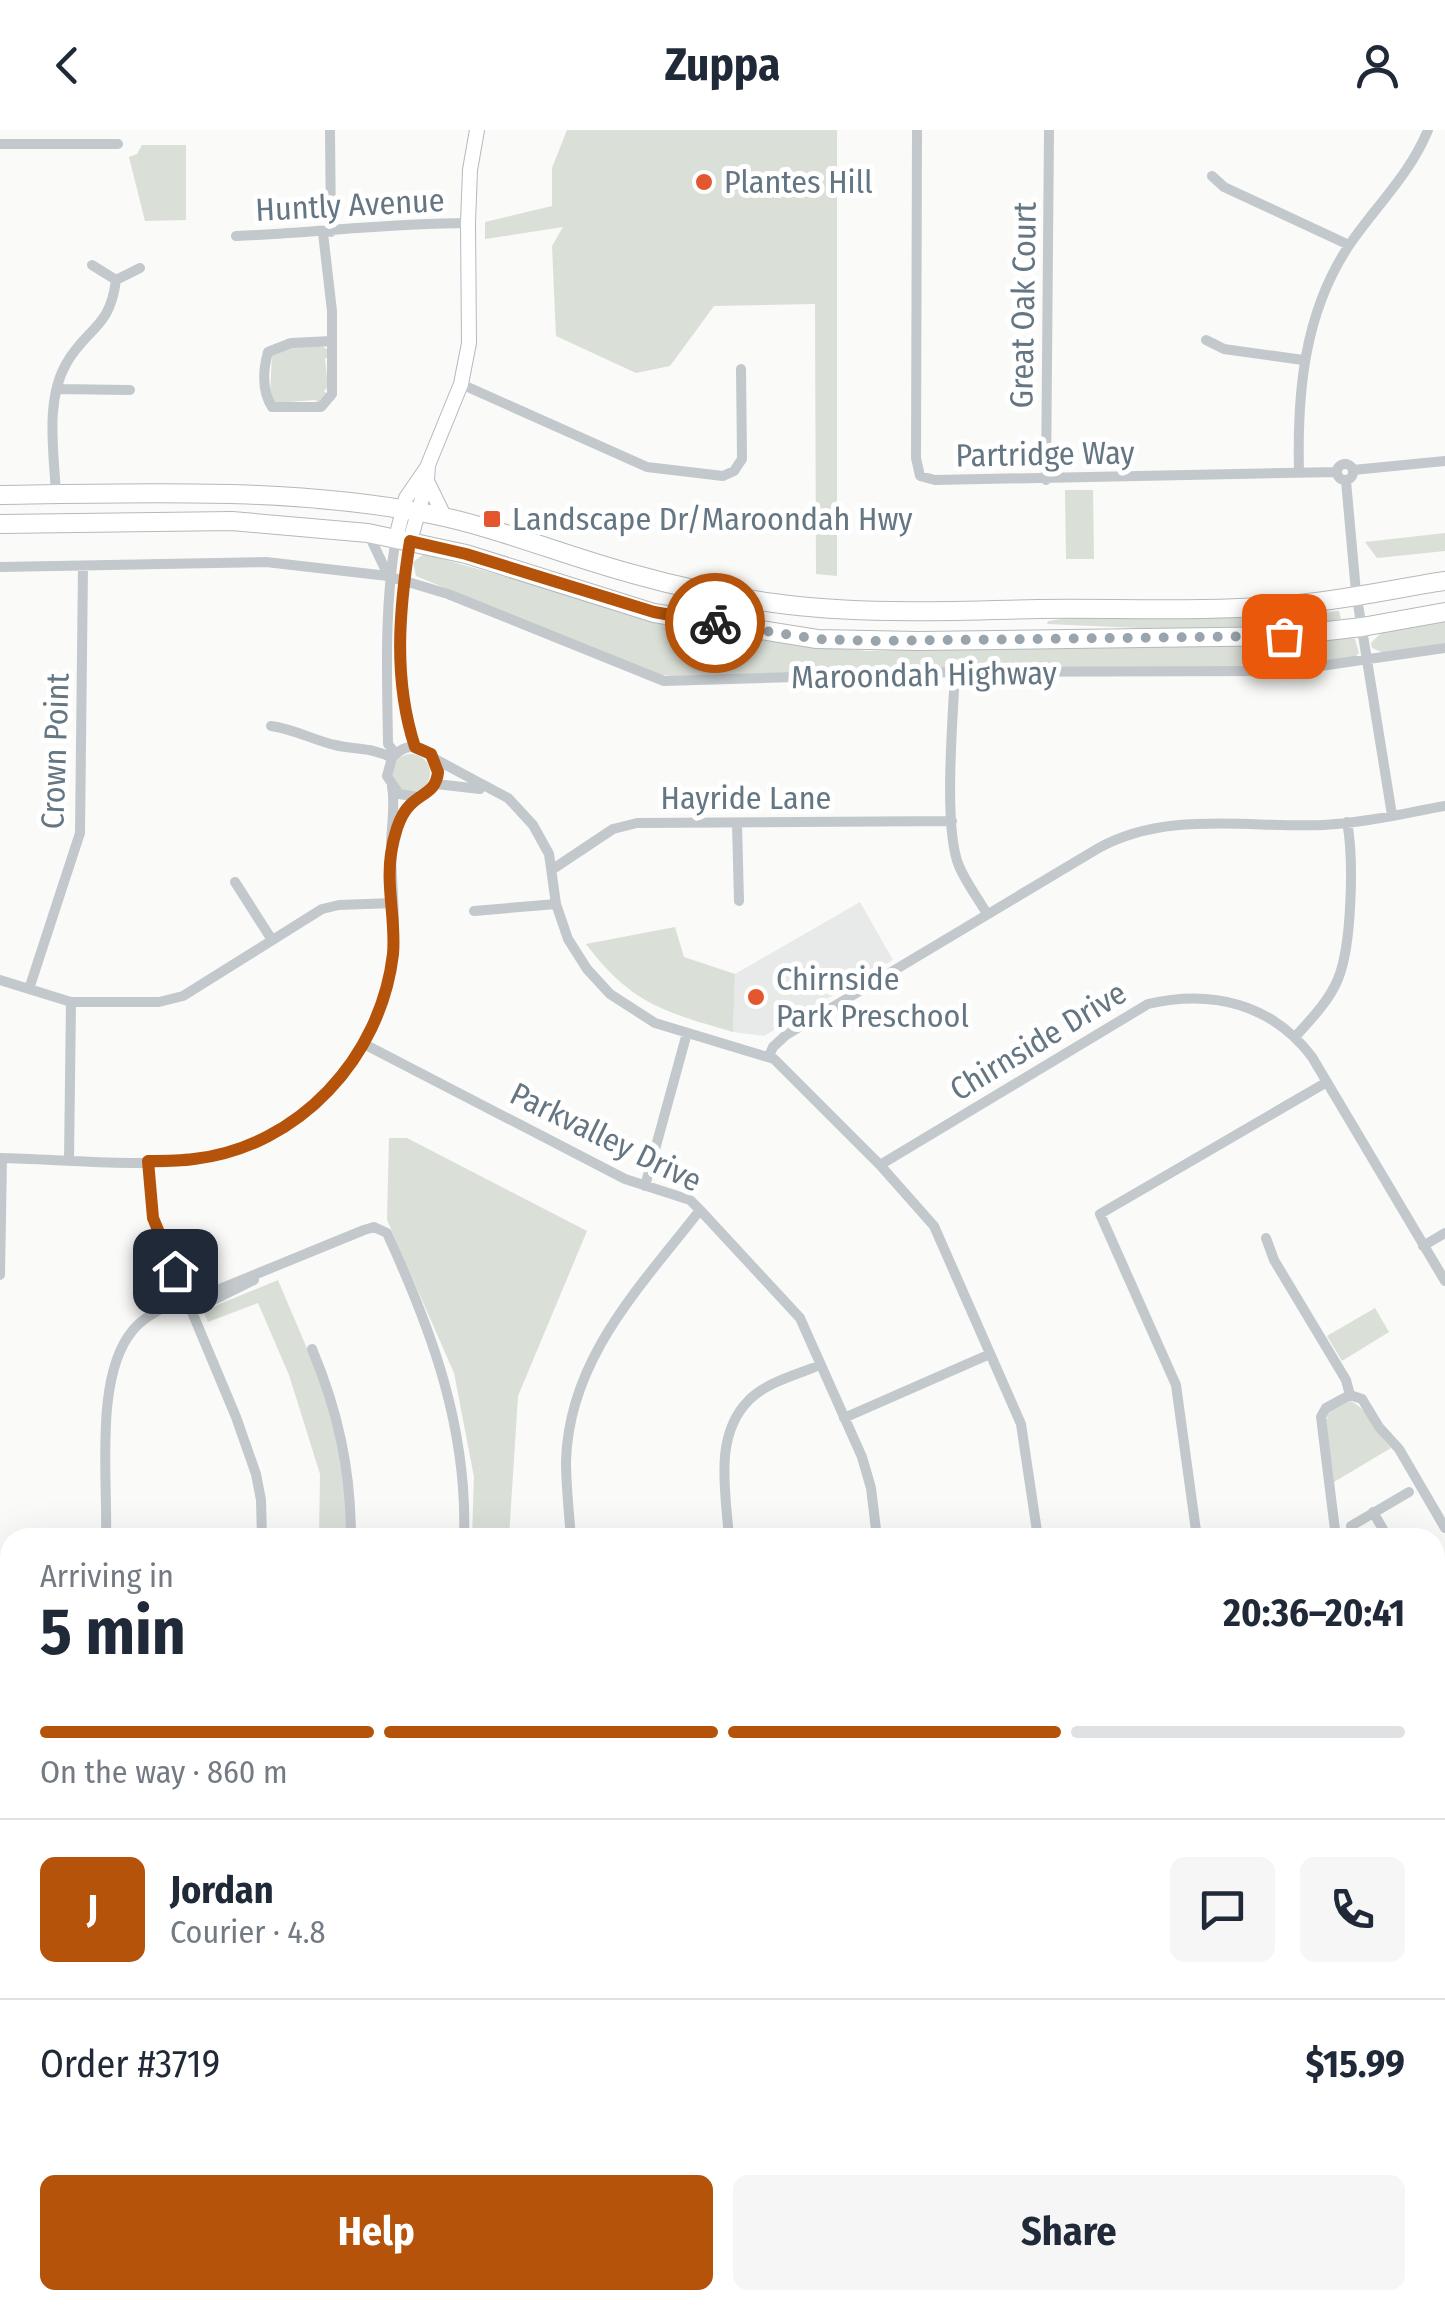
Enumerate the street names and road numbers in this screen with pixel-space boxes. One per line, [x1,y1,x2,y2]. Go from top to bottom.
street label: Huntly Avenue [255,181,445,229]
street label: Great Oak Court [1002,201,1044,409]
street label: Partridge Way [955,433,1136,475]
street label: Maroondah Highway [791,654,1058,696]
street label: Crown Point [33,672,77,830]
street label: Hayride Lane [661,779,831,817]
street label: Chirnside Drive [943,974,1133,1108]
street label: Parkvalley Drive [504,1074,708,1200]

